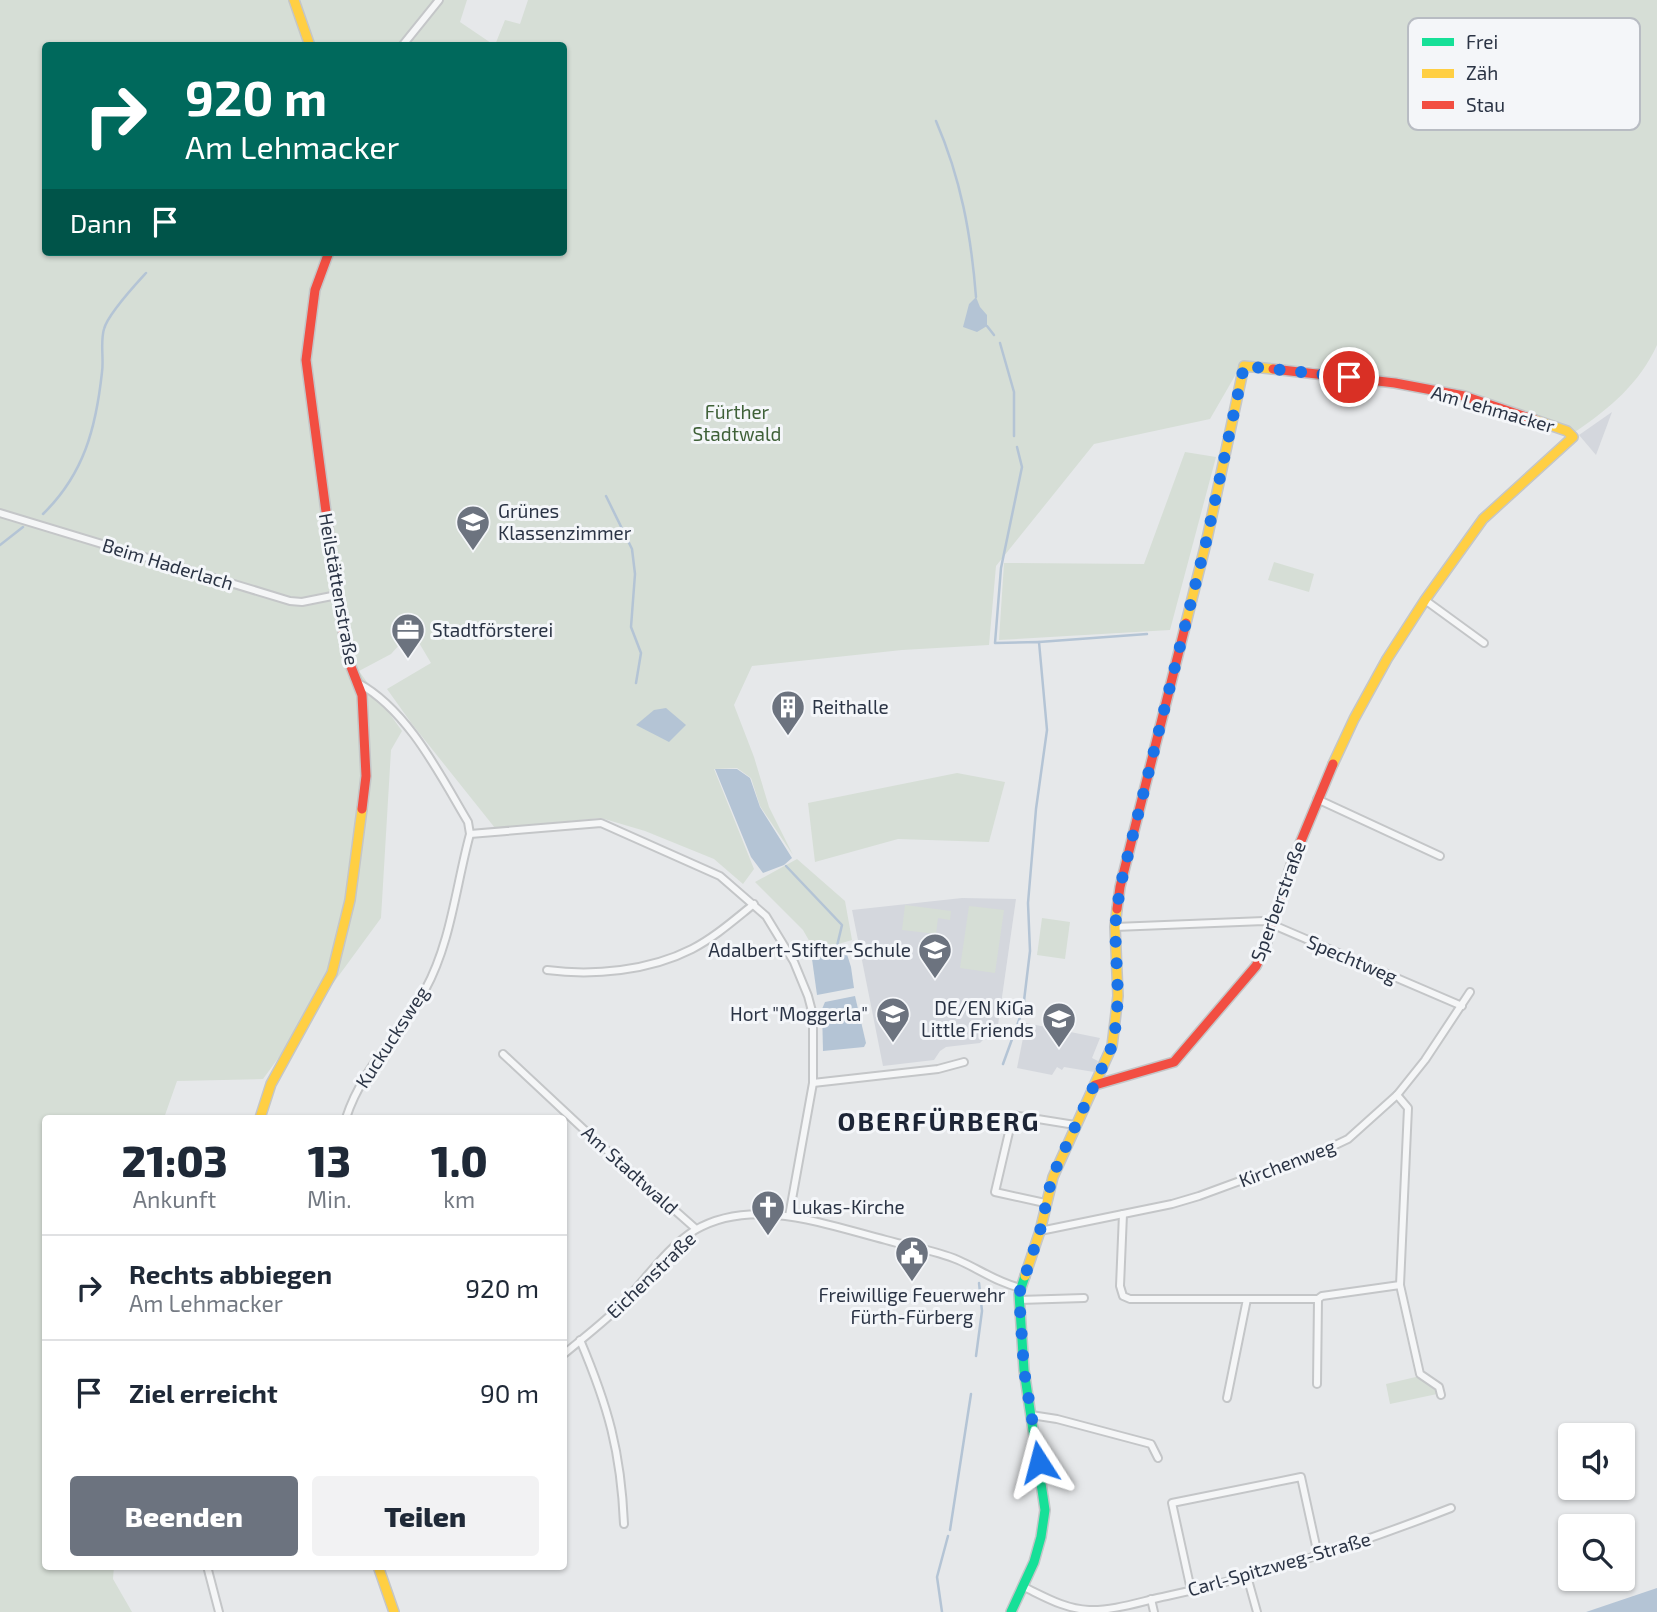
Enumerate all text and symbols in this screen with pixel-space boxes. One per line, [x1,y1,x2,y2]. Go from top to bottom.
legend [1408,18,1640,130]
text: Frei [1466,30,1498,53]
text: Zäh [1466,61,1498,84]
text: 920 m [185,67,327,126]
icon: right [70,70,161,161]
text: Stau [1466,93,1505,116]
text: Am Lehmacker [185,127,399,165]
icon: arrive [146,203,184,241]
text: Dann [70,207,132,238]
pin [1319,347,1379,407]
icon: arrive [1330,358,1368,396]
street label: Am Lehmacker [1429,380,1558,437]
park label: Fürther Stadtwald [693,400,781,445]
place label: Grünes Klassenzimmer [498,499,632,544]
school or university icon: Grünes Klassenzimmer [454,503,492,552]
street label: Heilstättenstraße [315,511,364,667]
street label: Beim Haderlach [100,533,236,594]
office icon: Stadtförsterei [389,611,427,660]
place label: Stadtförsterei [432,618,553,641]
building icon: Reithalle [769,688,807,737]
place label: Reithalle [812,695,889,718]
street label: Sperberstraße [1245,838,1310,964]
street label: Spechtweg [1304,929,1401,988]
school or university icon: Adalbert-Stifter-Schule [916,931,954,980]
place label: Adalbert-Stifter-Schule [708,938,911,961]
street label: Kuckucksweg [350,981,433,1092]
school or university icon: Hort "Moggerla" [874,995,912,1044]
place label: DE/EN KiGa Little Friends [921,996,1034,1041]
school or university icon: DE/EN KiGa Little Friends [1040,1000,1078,1049]
place label: Hort "Moggerla" [730,1002,868,1025]
district label: OBERFÜRBERG [838,1105,1040,1136]
street label: Am Stadtwald [577,1120,683,1219]
street label: Kirchenweg [1235,1134,1339,1191]
text: 21:03 [121,1135,228,1185]
text: 13 [308,1135,351,1185]
text: 1.0 [431,1135,488,1185]
text: Ankunft [133,1185,216,1213]
text: Min. [307,1185,352,1213]
text: km [443,1185,475,1213]
church icon: Lukas-Kirche [749,1188,787,1237]
place label: Lukas-Kirche [792,1195,905,1218]
street label: Eichenstraße [601,1226,700,1323]
public building icon: Freiwillige Feuerwehr Fürth-Fürberg [893,1234,931,1283]
text: Rechts abbiegen [129,1258,332,1289]
icon: right [70,1269,108,1307]
text: 920 m [465,1272,539,1303]
place label: Freiwillige Feuerwehr Fürth-Fürberg [819,1283,1006,1328]
text: Am Lehmacker [129,1289,283,1317]
icon: arrive [70,1374,108,1412]
text: Ziel erreicht [129,1377,278,1408]
text: 90 m [480,1377,539,1408]
map controls [1558,1423,1635,1591]
button: sound [1558,1423,1635,1500]
position arrow [1002,1425,1076,1499]
button: Beenden [70,1476,298,1556]
button: Teilen [312,1476,539,1556]
button: search [1558,1514,1635,1591]
street label: Carl-Spitzweg-Straße [1185,1526,1373,1601]

